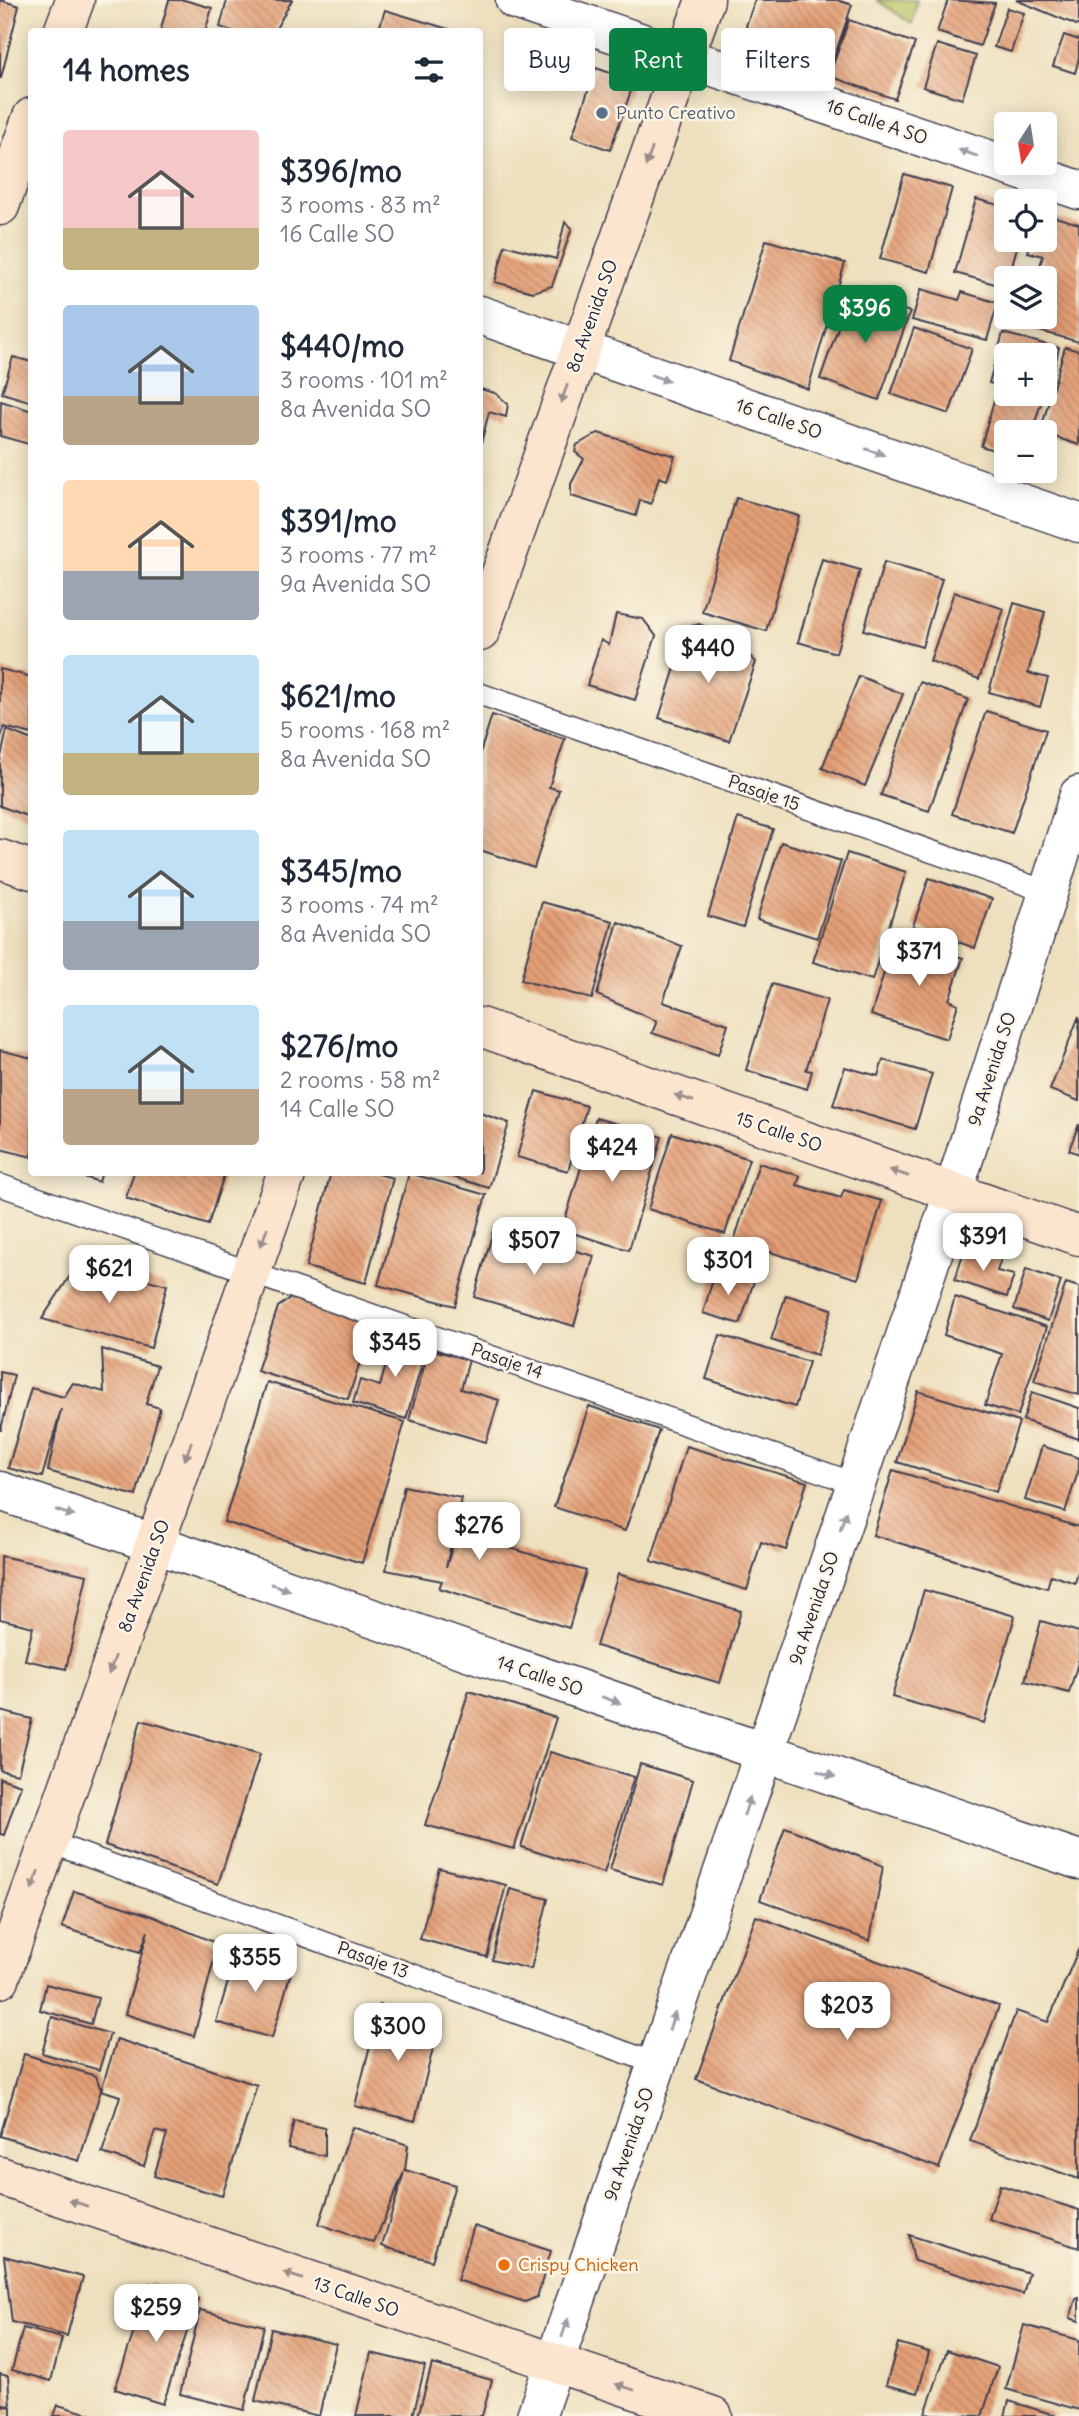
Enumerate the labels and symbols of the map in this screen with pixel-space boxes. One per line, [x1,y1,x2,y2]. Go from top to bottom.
street label: 16 Calle A SO [823,93,931,150]
place label: Punto Creativo [616,101,736,124]
marker: Punto Creativo [594,105,610,121]
north arrow [994,112,1057,175]
one-way arrow [643,146,654,167]
one-way arrow [957,147,978,158]
street label: 8a Avenida SO [560,256,623,375]
pin: $396 [824,286,906,345]
one-way arrow [649,373,670,384]
one-way arrow [558,384,569,405]
street label: 16 Calle SO [733,393,825,444]
one-way arrow [864,447,885,458]
pin: $440 [667,626,749,685]
street label: Pasaje 15 [725,770,803,816]
pin: $371 [878,928,960,988]
street label: 9a Avenida SO [962,1009,1021,1129]
one-way arrow [674,1092,695,1103]
street label: 15 Calle SO [733,1106,825,1157]
pin: $424 [571,1124,653,1184]
one-way arrow [888,1168,909,1179]
pin: $391 [942,1214,1024,1273]
pin: $507 [493,1218,575,1277]
one-way arrow [258,1226,269,1247]
pin: $301 [687,1238,769,1297]
pin: $621 [68,1246,150,1305]
pin: $345 [354,1320,436,1379]
street label: Pasaje 14 [468,1337,546,1384]
one-way arrow [182,1441,193,1462]
pin: $276 [438,1502,520,1562]
one-way arrow [54,1508,75,1519]
one-way arrow [838,1510,849,1531]
street label: 8a Avenida SO [112,1516,175,1635]
street label: 9a Avenida SO [783,1548,844,1668]
one-way arrow [269,1582,290,1593]
street label: 14 Calle SO [494,1650,586,1701]
one-way arrow [106,1655,117,1676]
one-way arrow [601,1695,622,1706]
one-way arrow [816,1769,837,1780]
one-way arrow [742,1795,753,1816]
one-way arrow [30,1869,41,1890]
pin: $355 [214,1934,296,1994]
street label: Pasaje 13 [334,1936,412,1983]
pin: $203 [806,1982,888,2042]
pin: $300 [357,2004,439,2063]
one-way arrow [667,2010,678,2031]
street label: 9a Avenida SO [598,2084,659,2204]
one-way arrow [67,2197,88,2208]
place label: Crispy Chicken [518,2253,639,2276]
marker: Crispy Chicken [496,2257,512,2273]
one-way arrow [282,2270,303,2281]
street label: 13 Calle SO [310,2271,402,2322]
pin: $259 [115,2284,197,2344]
one-way arrow [560,2318,571,2339]
one-way arrow [614,2382,635,2392]

